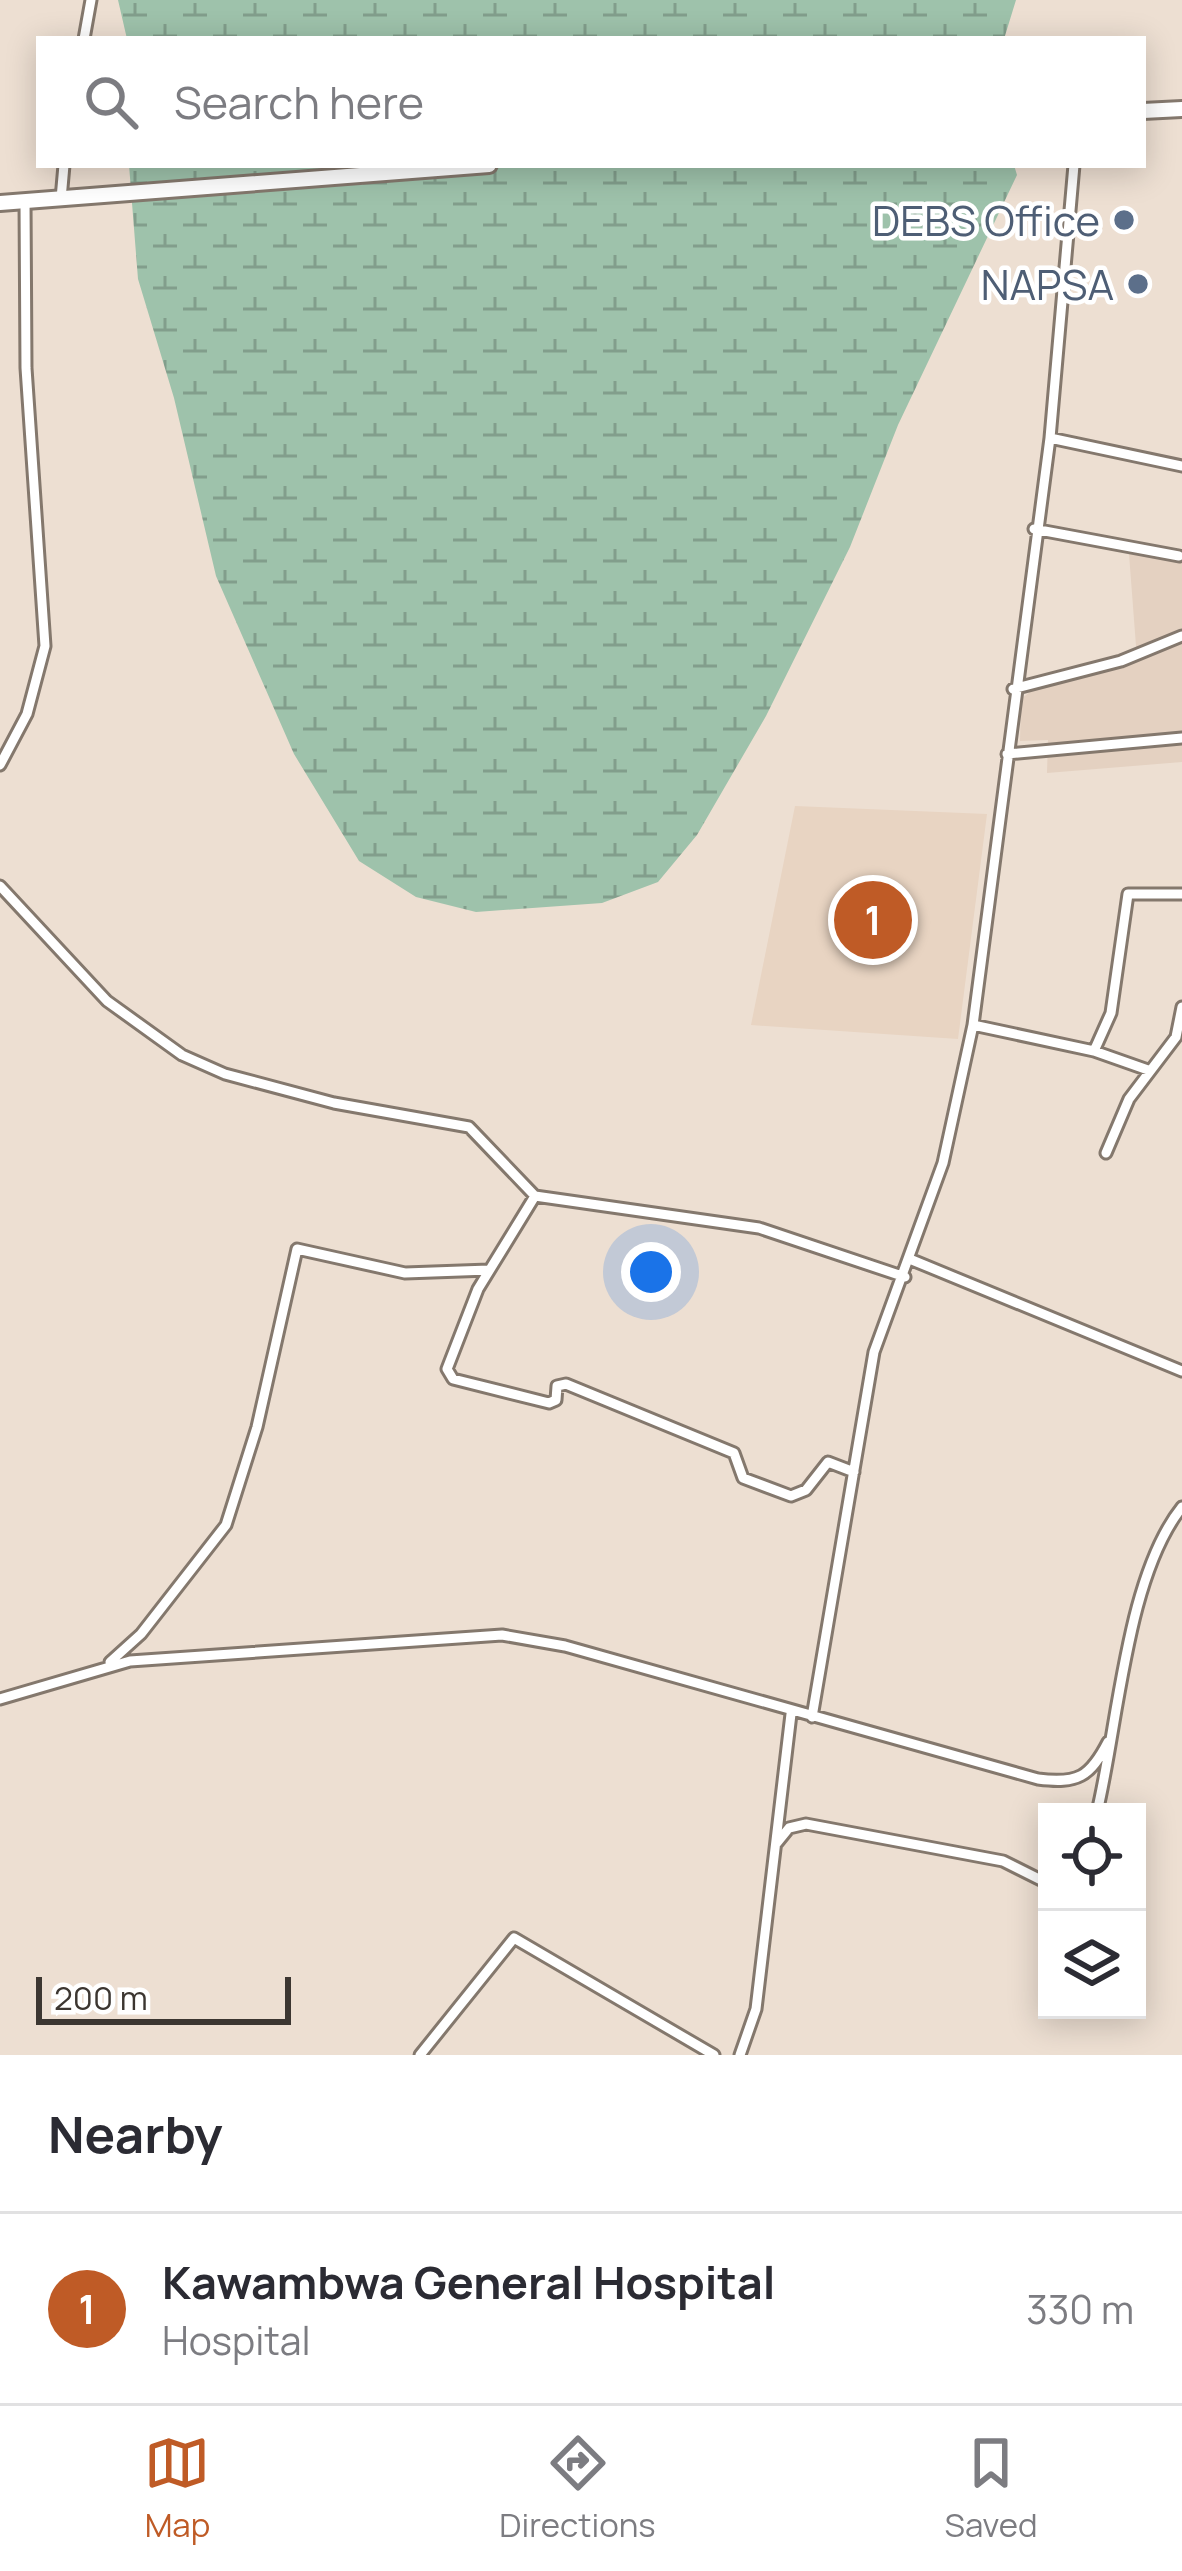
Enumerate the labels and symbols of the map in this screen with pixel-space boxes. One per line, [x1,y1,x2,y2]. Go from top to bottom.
place label: DEBS Office [872,191,1100,249]
marker: DEBS Office [1111,207,1137,233]
place label: NAPSA [981,255,1114,313]
marker: NAPSA [1125,271,1151,297]
pin: 1 [834,875,912,965]
your location [621,1242,681,1302]
scale bar [36,1971,291,2024]

